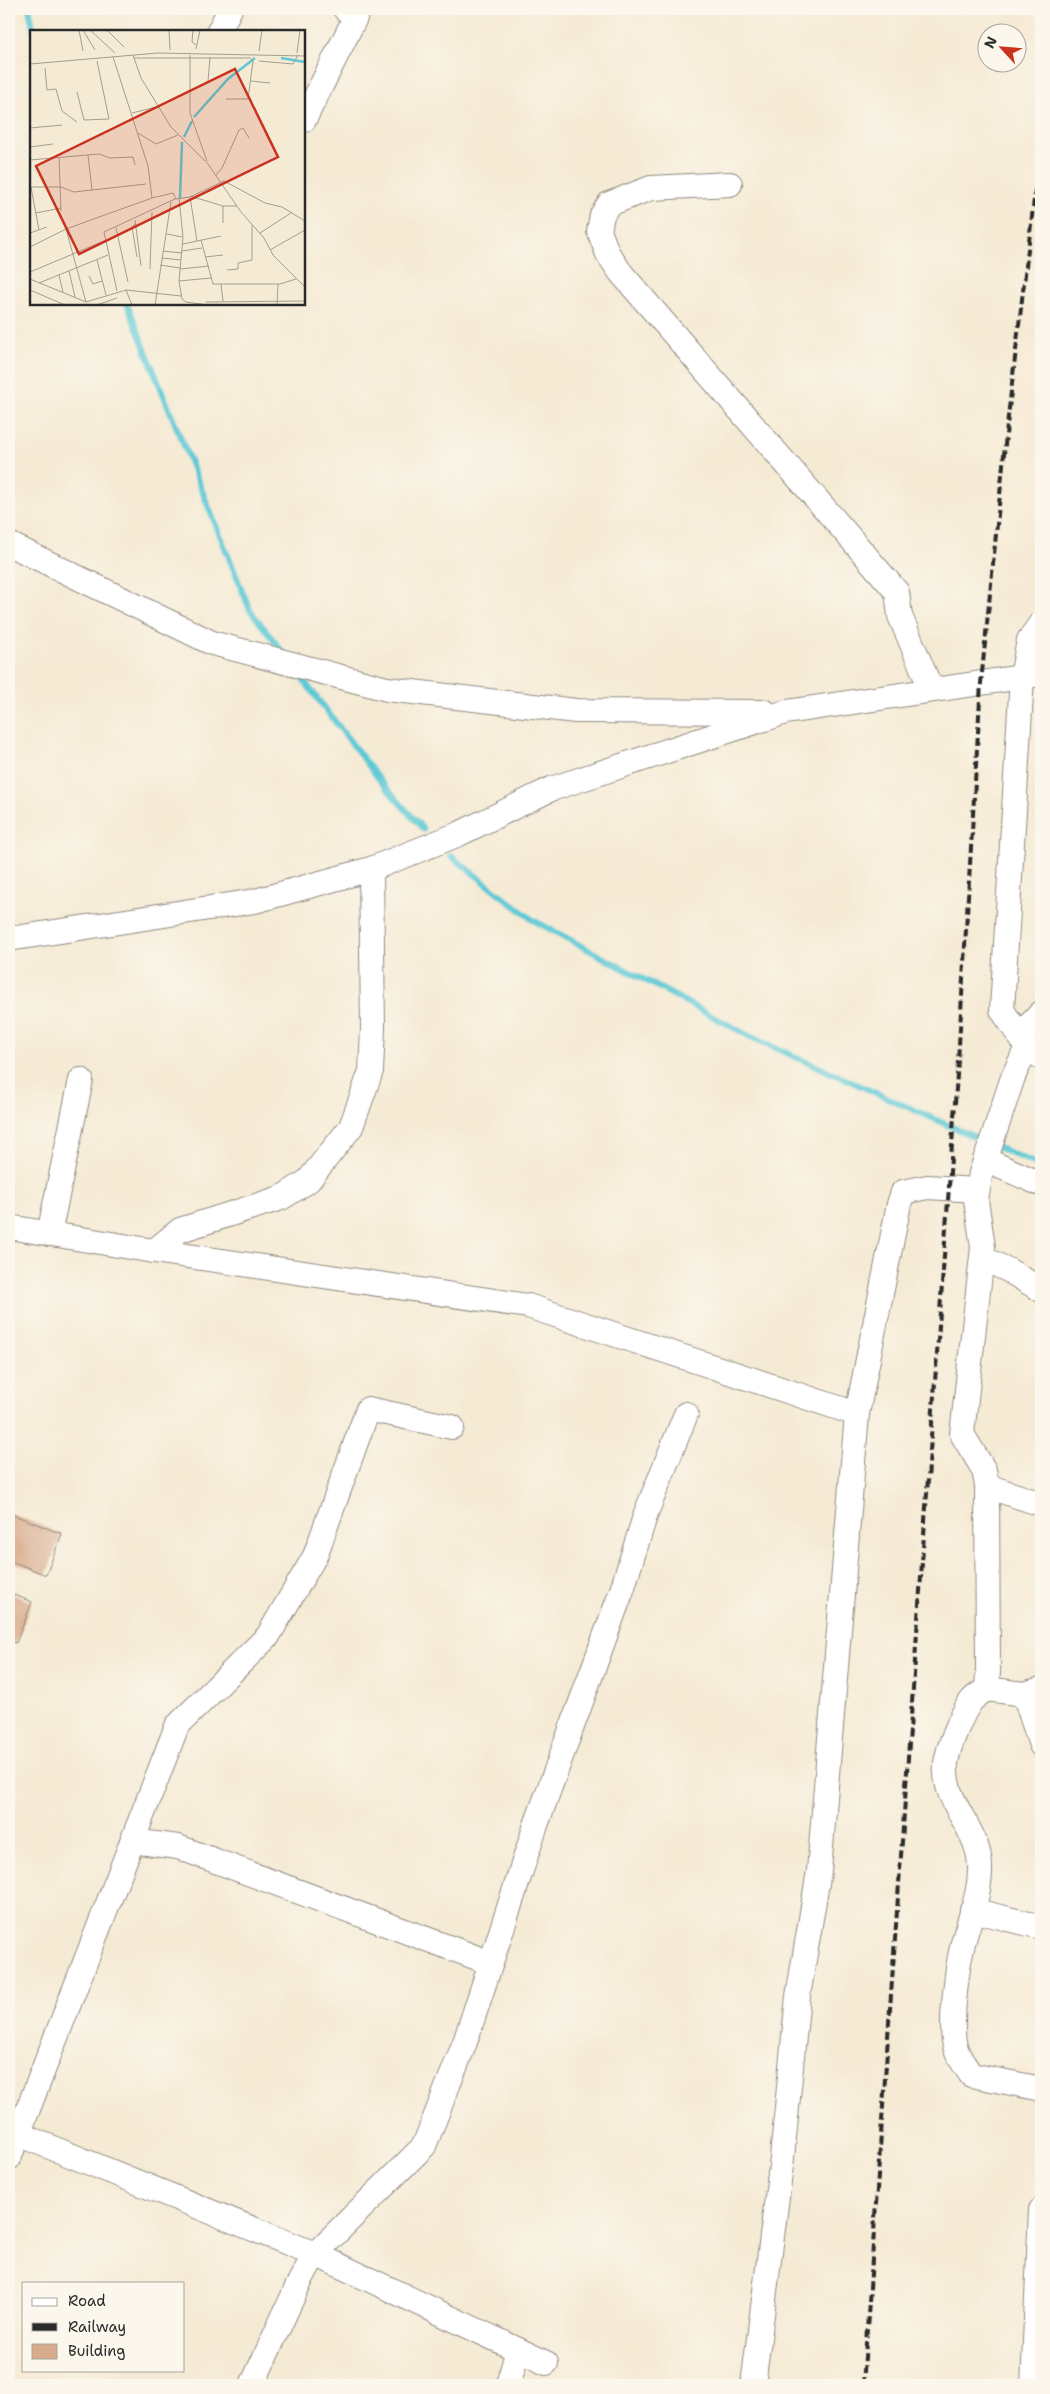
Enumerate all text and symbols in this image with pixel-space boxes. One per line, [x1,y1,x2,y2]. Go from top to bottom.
north arrow [978,22,1028,72]
inset map [30,30,305,305]
text: N [980,33,1001,51]
legend [22,2282,185,2372]
text: Road [68,2291,106,2311]
text: Railway [68,2317,126,2337]
text: Building [68,2341,125,2361]

